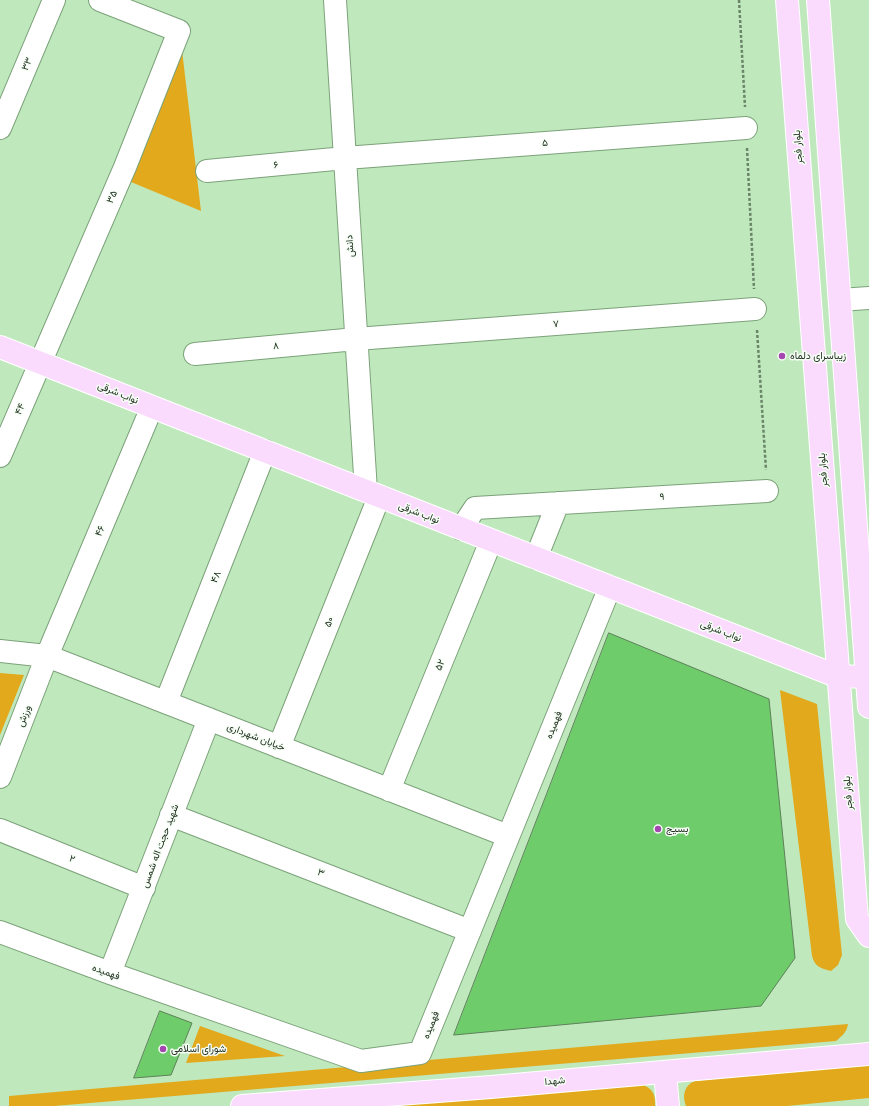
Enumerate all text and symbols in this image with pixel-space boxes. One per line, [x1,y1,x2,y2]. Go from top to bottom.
street label: ۳۳ [19,56,35,72]
street label: بلوار فجر [791,130,805,164]
street label: ۵ [542,137,548,149]
street label: ۶ [273,159,279,171]
street label: ۳۵ [104,189,120,205]
street label: دانش [343,234,357,258]
street label: ۷ [553,318,559,330]
street label: ۸ [273,340,279,352]
place label: زیباسرای دلماه [790,350,846,362]
marker: زیباسرای دلماه [777,351,787,361]
street label: نواب شرقی [96,379,140,407]
street label: ۴۴ [12,401,28,417]
street label: بلوار فجر [816,453,830,487]
street label: ۹ [659,491,665,503]
street label: نواب شرقی [397,500,441,526]
street label: ۴۶ [92,524,108,538]
street label: ۴۸ [208,569,224,585]
street label: ۵۰ [322,615,336,629]
street label: نواب شرقی [699,618,743,644]
street label: ۵۲ [432,658,448,672]
street label: ورزش [14,703,34,729]
street label: فهمیده [543,709,565,741]
street label: خیابان شهرداری [225,720,287,754]
street label: بلوار فجر [841,776,855,810]
street label: شهید حجت اله شمس [139,802,181,890]
place label: بسیج [666,823,688,835]
marker: بسیج [653,824,663,834]
street label: ۲ [67,852,77,866]
street label: ۳ [316,866,326,880]
street label: فهمیده [90,961,122,983]
street label: فهمیده [420,1009,442,1041]
place label: شورای اسلامی [171,1043,226,1055]
marker: شورای اسلامی [158,1044,168,1054]
street label: شهدا [544,1074,566,1088]

